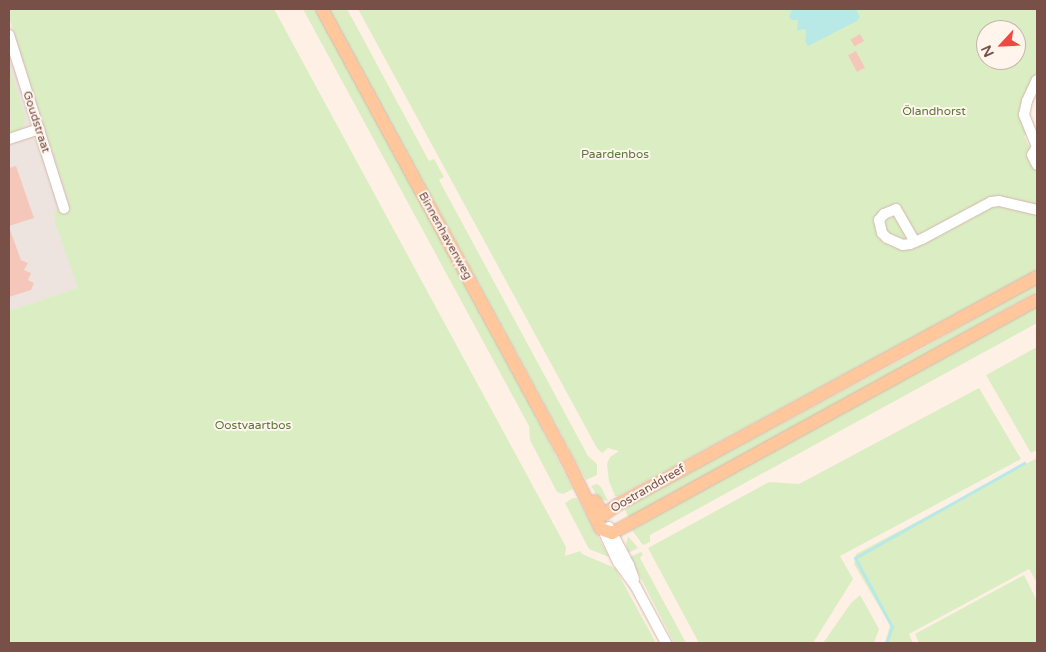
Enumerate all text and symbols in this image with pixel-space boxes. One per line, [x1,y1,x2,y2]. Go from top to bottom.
north arrow [976,20,1026,70]
text: N [978,42,998,60]
street label: Goudstraat [19,89,53,155]
park label: Ölandhorst [902,105,966,119]
park label: Paardenbos [581,148,649,162]
street label: Binnenhavenweg [415,190,475,282]
park label: Oostvaartbos [215,419,291,433]
street label: Oostranddreef [608,462,688,516]

